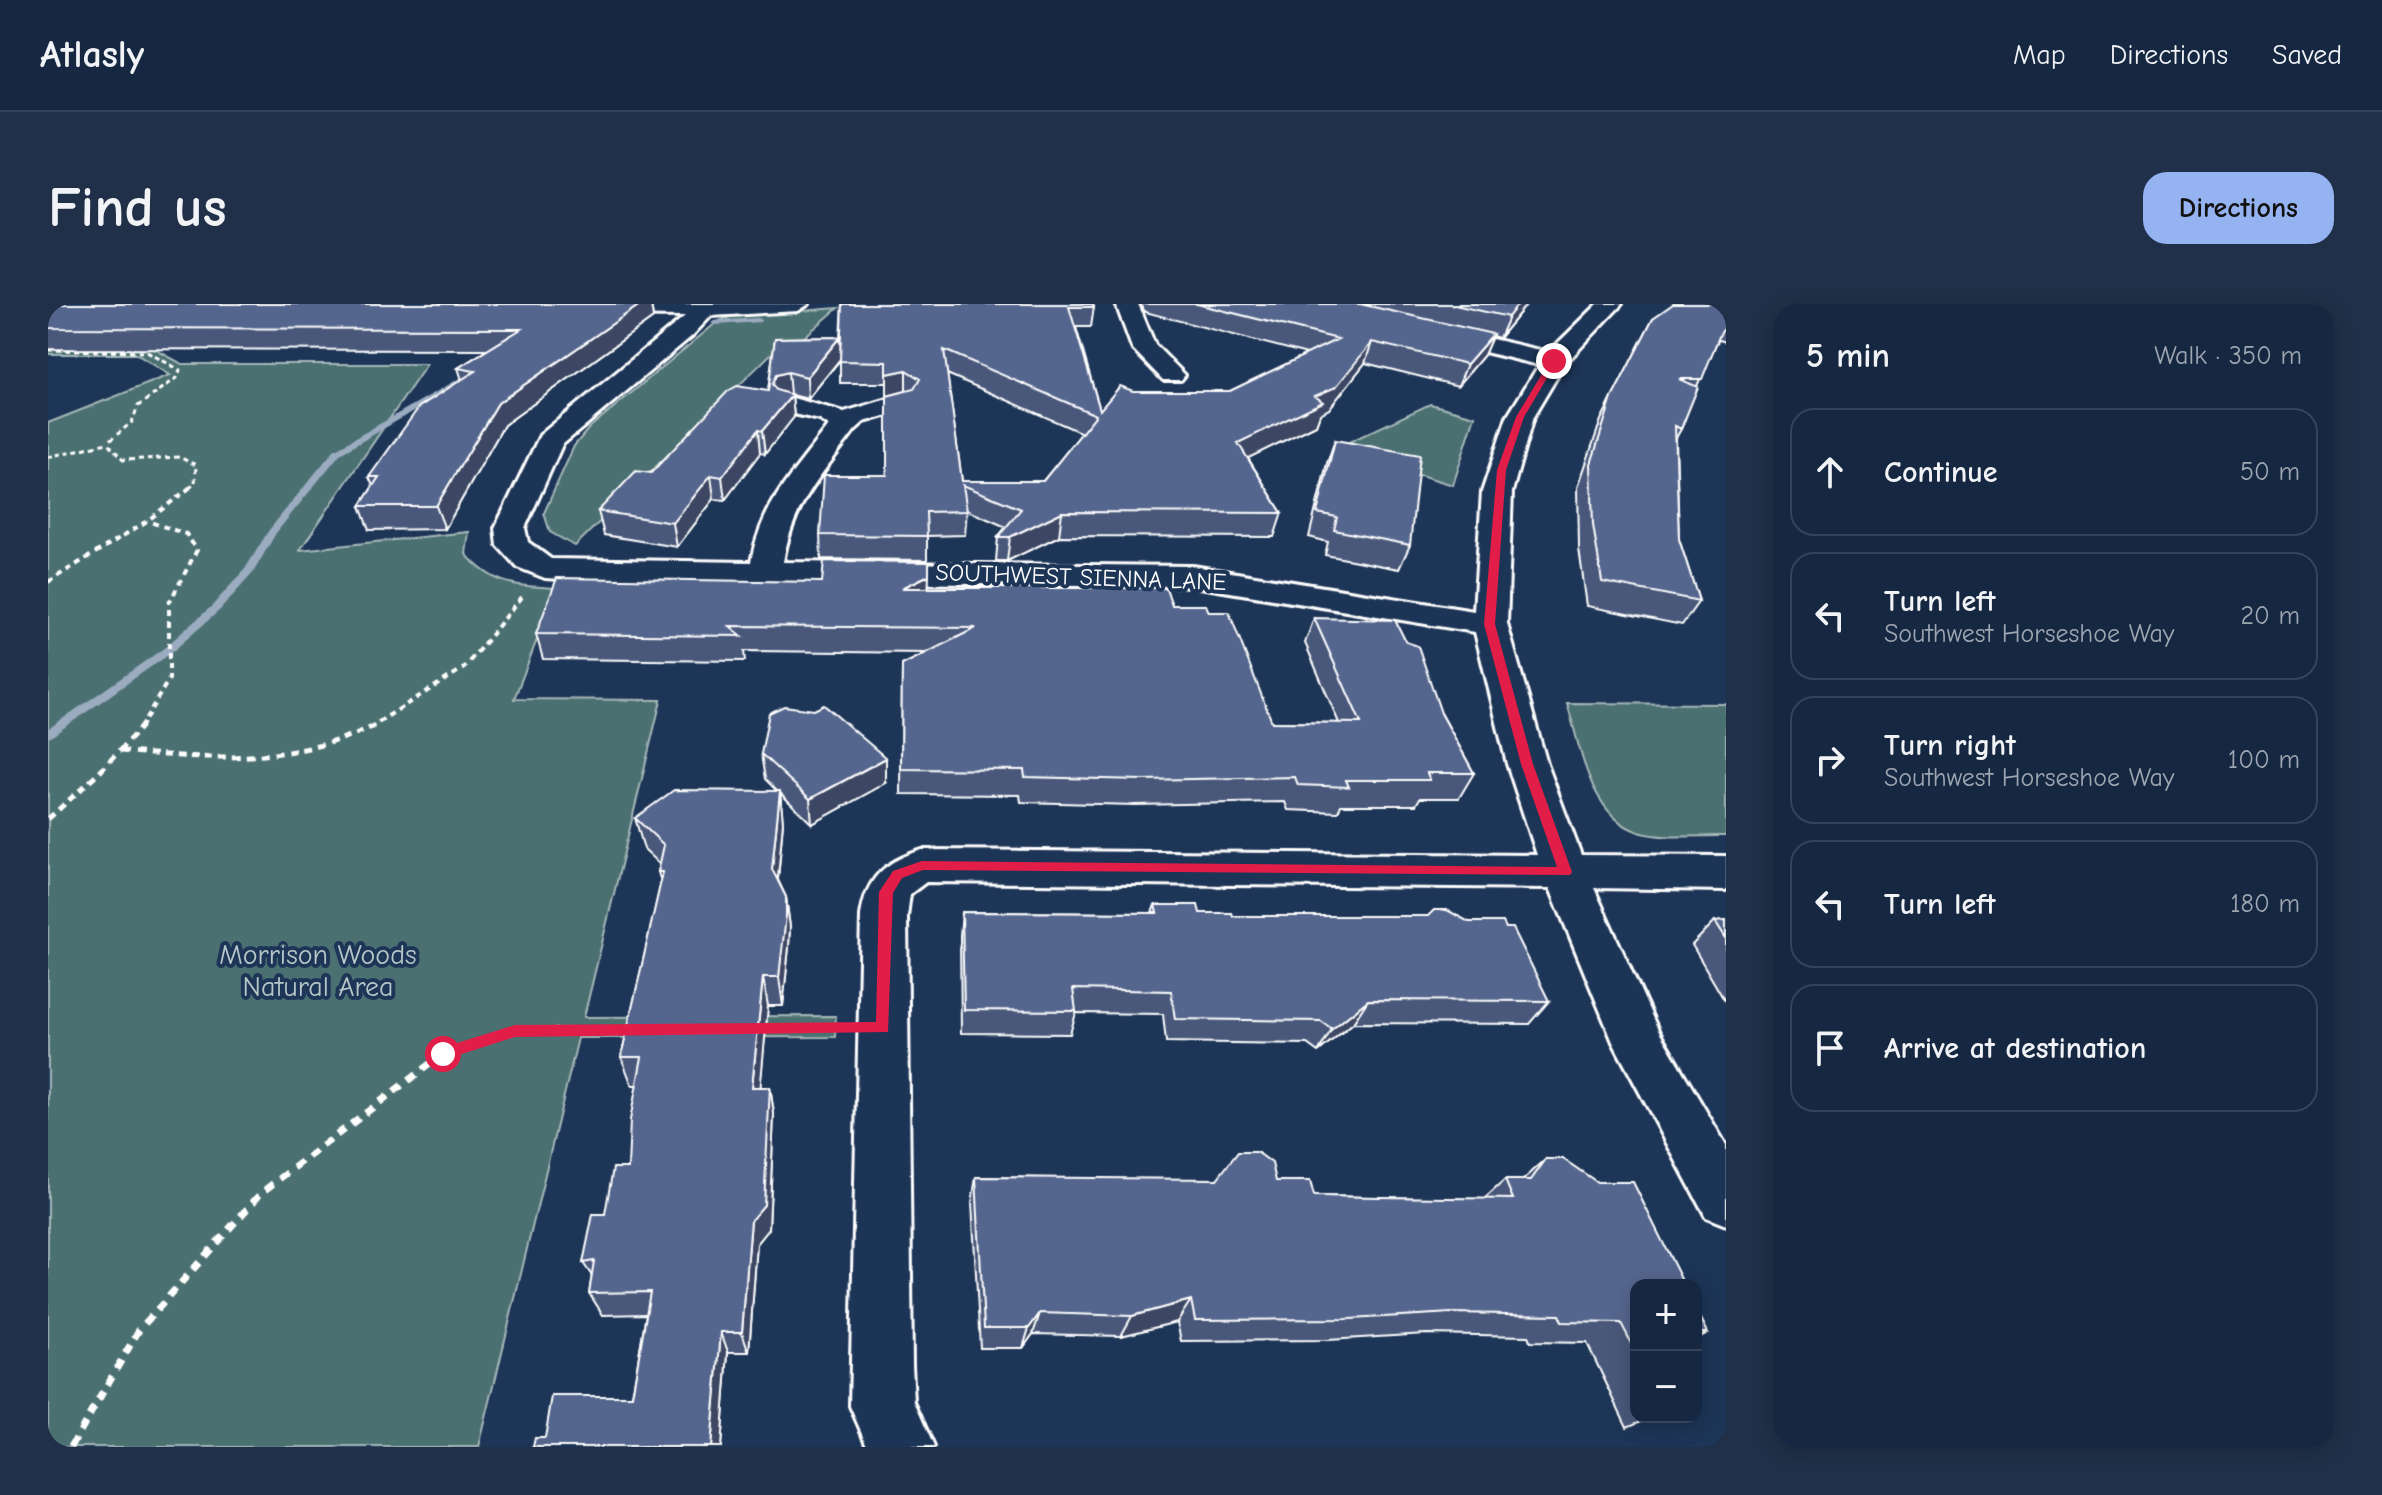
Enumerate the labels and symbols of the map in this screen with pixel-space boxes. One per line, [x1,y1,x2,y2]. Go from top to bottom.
route end [1536,343,1572,379]
street label: SOUTHWEST SIENNA LANE [935,558,1227,596]
park label: Morrison Woods Natural Area [219,939,417,1003]
route start [425,1036,461,1072]

